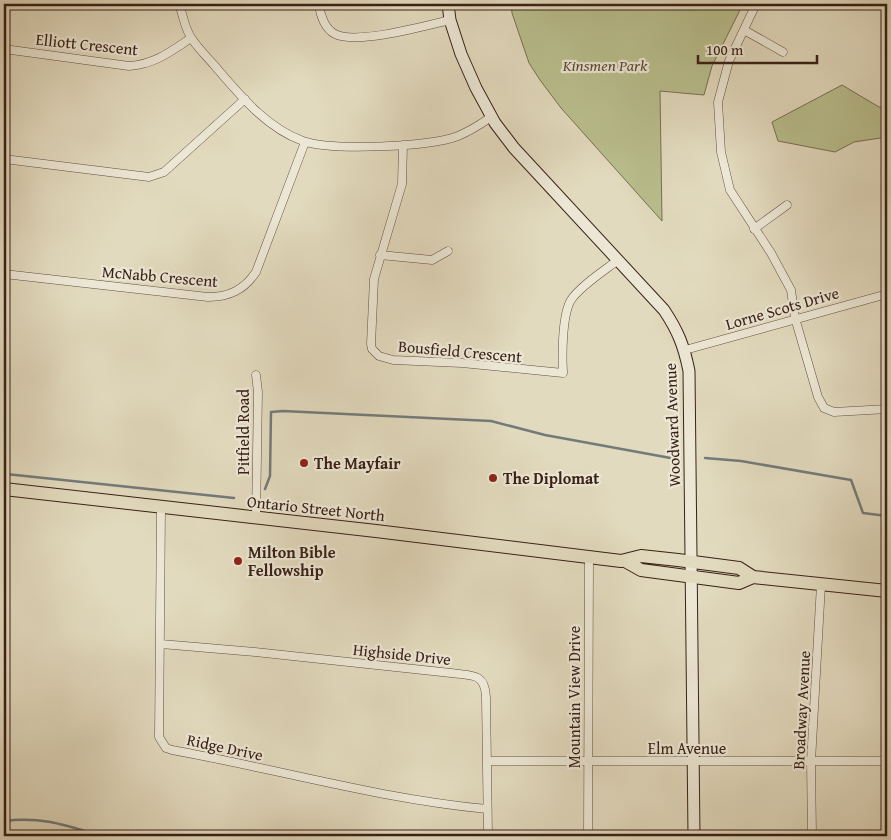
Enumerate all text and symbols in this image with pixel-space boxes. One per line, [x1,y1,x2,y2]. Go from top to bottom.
street label: Elliott Crescent [35,27,140,61]
scale bar [698,32,817,64]
text: 100 m [706,39,744,60]
park label: Kinsmen Park [562,53,648,77]
street label: McNabb Crescent [101,259,219,293]
street label: Lorne Scots Drive [722,280,842,336]
street label: Bousfield Crescent [397,334,523,368]
street label: Woodward Avenue [658,363,686,487]
street label: Pitfield Road [231,389,255,475]
place label: The Mayfair [314,451,401,475]
marker: The Mayfair [298,457,310,469]
place label: The Diplomat [503,466,599,490]
marker: The Diplomat [487,472,499,484]
street label: Ontario Street North [246,489,386,527]
place label: Milton Bible Fellowship [248,540,336,582]
marker: Milton Bible Fellowship [232,555,244,567]
street label: Mountain View Drive [562,626,586,768]
street label: Highside Drive [352,637,452,671]
street label: Broadway Avenue [786,650,816,770]
street label: Ridge Drive [185,727,265,767]
street label: Elm Avenue [648,736,726,760]

